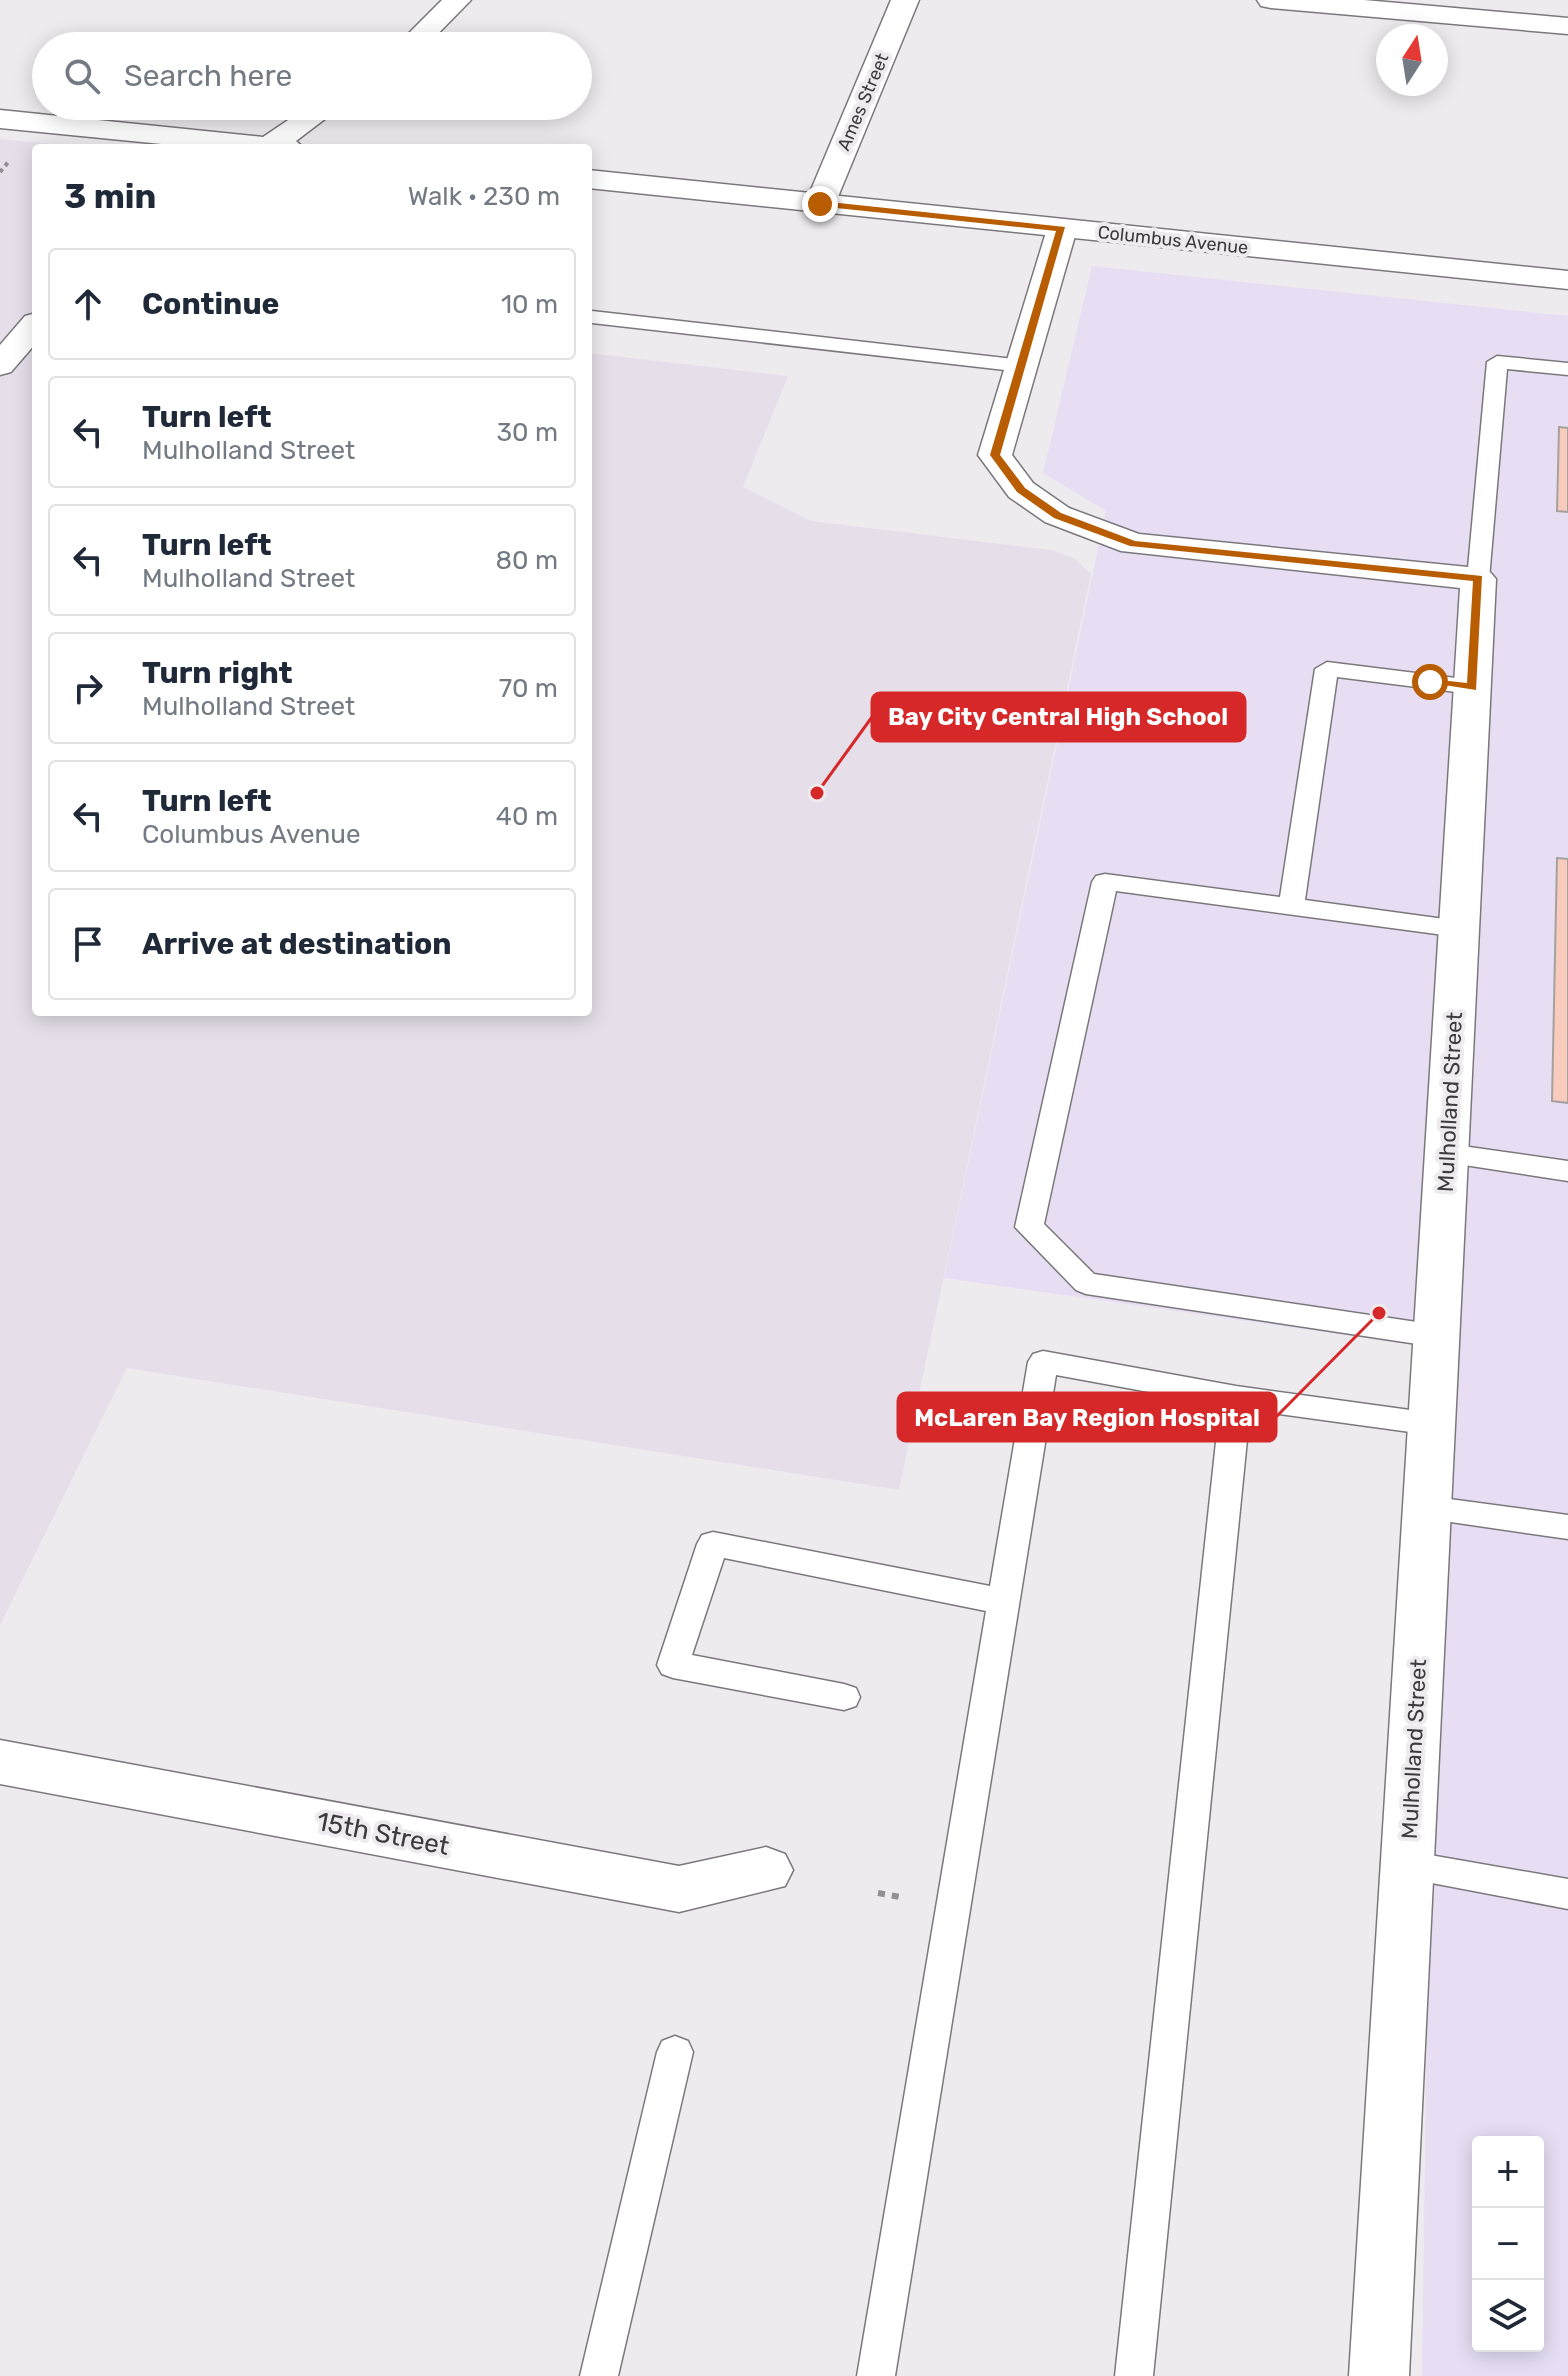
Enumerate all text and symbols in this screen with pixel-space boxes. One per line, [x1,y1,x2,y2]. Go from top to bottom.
north arrow [1376,24,1448,96]
search box [32,32,592,120]
street label: Ames Street [833,50,893,154]
icon: search [60,54,104,98]
text: Search here [124,58,292,94]
text: 3 min [64,176,156,217]
text: Walk · 230 m [408,181,560,212]
route end [802,186,838,222]
street label: Columbus Avenue [1097,221,1249,259]
icon: ahead [66,282,110,326]
text: Continue [142,286,279,322]
text: 10 m [501,289,558,320]
text: Turn left [142,399,272,435]
icon: left [66,410,110,454]
text: 30 m [496,417,558,448]
text: Mulholland Street [142,435,355,466]
text: Turn left [142,527,272,563]
icon: left [66,538,110,582]
text: 80 m [495,545,558,576]
text: Mulholland Street [142,563,355,594]
text: Turn right [142,655,293,691]
route start [1412,664,1448,700]
icon: right [66,666,110,710]
text: 70 m [499,673,558,704]
text: Mulholland Street [142,691,355,722]
callout: Bay City Central High School [872,693,1245,741]
text: Bay City Central High School [888,703,1228,731]
text: Turn left [142,783,272,819]
icon: left [66,794,110,838]
text: 40 m [496,801,558,832]
text: Columbus Avenue [142,819,360,850]
icon: arrive [66,922,110,966]
text: Arrive at destination [142,926,452,962]
street label: Mulholland Street [1432,1011,1468,1193]
callout: McLaren Bay Region Hospital [898,1393,1276,1441]
text: McLaren Bay Region Hospital [914,1404,1260,1432]
street label: Mulholland Street [1396,1658,1432,1840]
street label: 15th Street [314,1806,452,1862]
map controls [1472,2136,1544,2352]
button: + [1472,2136,1544,2208]
button: − [1472,2208,1544,2280]
button: layers [1472,2280,1544,2352]

